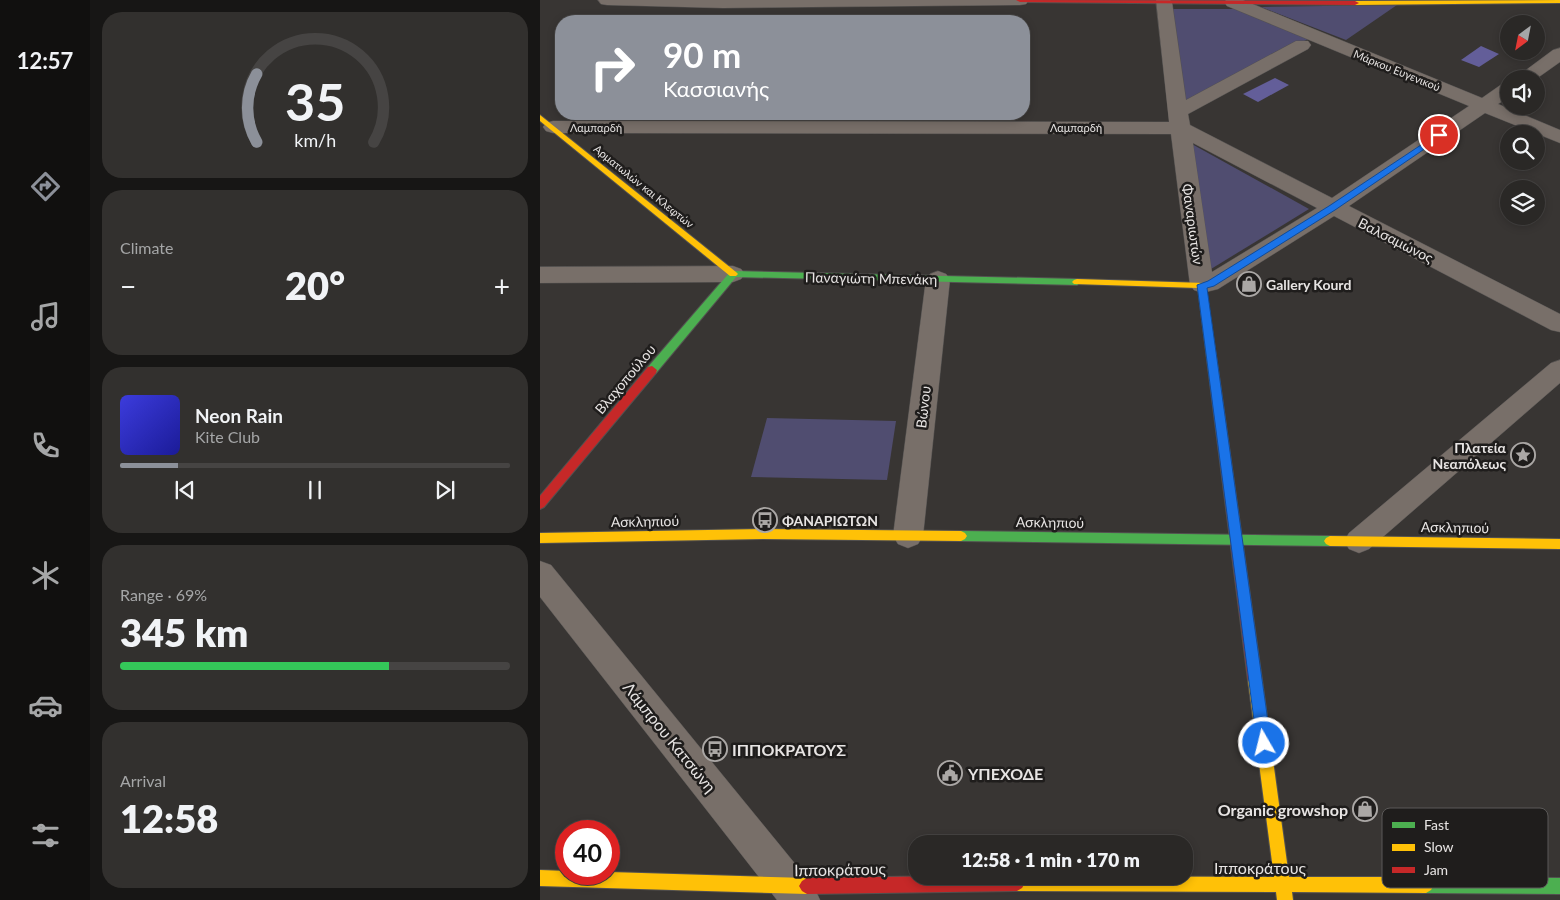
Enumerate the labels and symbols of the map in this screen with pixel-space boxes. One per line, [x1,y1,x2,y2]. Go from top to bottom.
north arrow [1500,15,1545,60]
street label: Μάρκου Ευγενικού [1352,47,1442,93]
pin [1418,114,1460,156]
street label: Λαμπαρδή [570,121,622,134]
street label: Λαμπαρδή [1050,121,1102,134]
street label: Αρματωλών και Κλεφτών [591,142,697,231]
street label: Φαναριωτών [1179,182,1207,266]
street label: Βαλσαμώνος [1356,214,1437,266]
street label: Παναγιώτη Μπενάκη [805,268,937,288]
shop icon: Gallery Kourd [1236,271,1262,297]
place label: Gallery Kourd [1266,276,1351,293]
street label: Βλαχοπούλου [591,341,659,417]
street label: Βώνου [912,385,934,429]
place label: Πλατεία Νεαπόλεως [1433,439,1507,472]
place icon: Πλατεία Νεαπόλεως [1510,442,1536,468]
bus stop icon: ΦΑΝΑΡΙΩΤΩΝ [752,507,778,533]
street label: Ασκληπιού [611,512,679,530]
place label: ΦΑΝΑΡΙΩΤΩΝ [782,512,878,529]
street label: Ασκληπιού [1016,513,1084,531]
street label: Ασκληπιού [1421,518,1489,536]
street label: Λάμπρου Κατσώνη [620,678,720,796]
position arrow [1237,716,1289,768]
bus stop icon: ΙΠΠΟΚΡΑΤΟΥΣ [702,736,728,762]
place label: ΙΠΠΟΚΡΑΤΟΥΣ [732,740,846,759]
public building icon: ΥΠΕΧΟΔΕ [937,760,963,786]
place label: ΥΠΕΧΟΔΕ [967,764,1043,783]
shop icon: Organic growshop [1352,796,1378,822]
place label: Organic growshop [1218,800,1348,819]
legend [1382,808,1548,888]
text: Fast [1424,816,1449,833]
speed limit sign: 40 [555,820,620,885]
text: Slow [1424,838,1454,855]
street label: Ιπποκράτους [1214,858,1307,877]
street label: Ιπποκράτους [794,859,887,879]
text: Jam [1424,861,1448,878]

